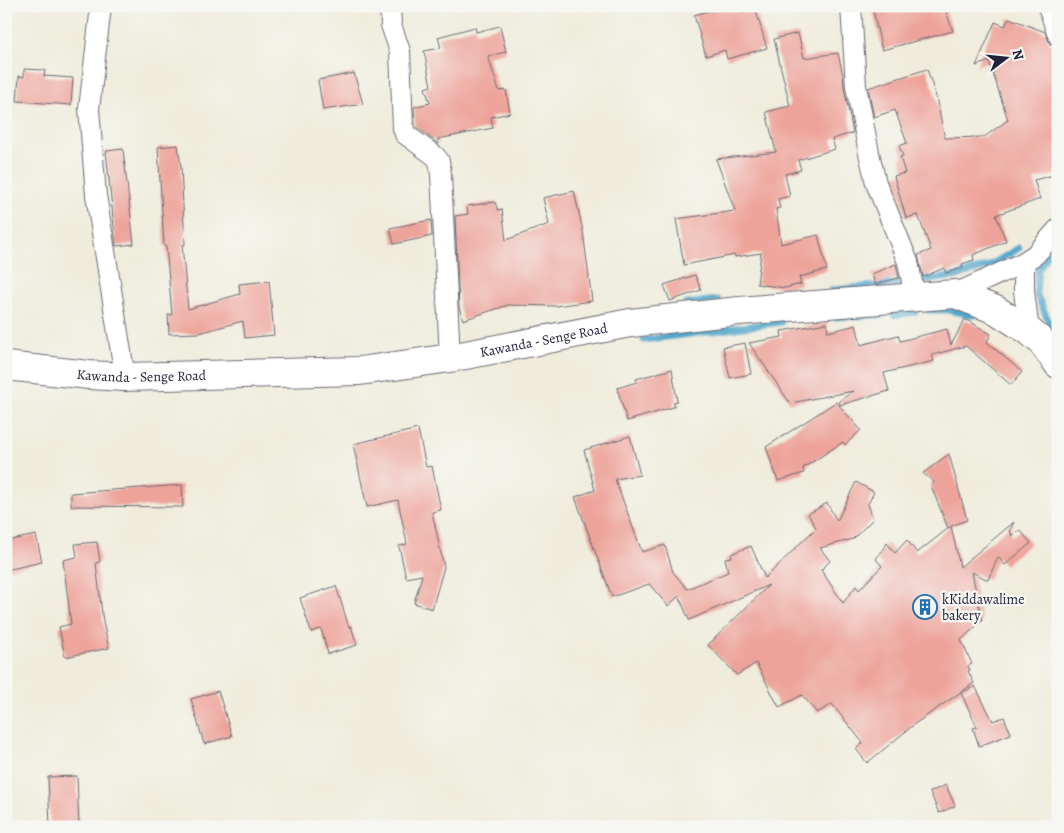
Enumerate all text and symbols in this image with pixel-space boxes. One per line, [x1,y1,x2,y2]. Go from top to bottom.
north arrow [982,32,1032,82]
text: N [1007,47,1029,62]
street label: Kawanda - Senge Road [478,318,610,361]
street label: Kawanda - Senge Road [76,364,207,387]
place label: kKiddawalime bakery [942,590,1024,625]
building icon: kKiddawalime bakery [912,594,938,620]

